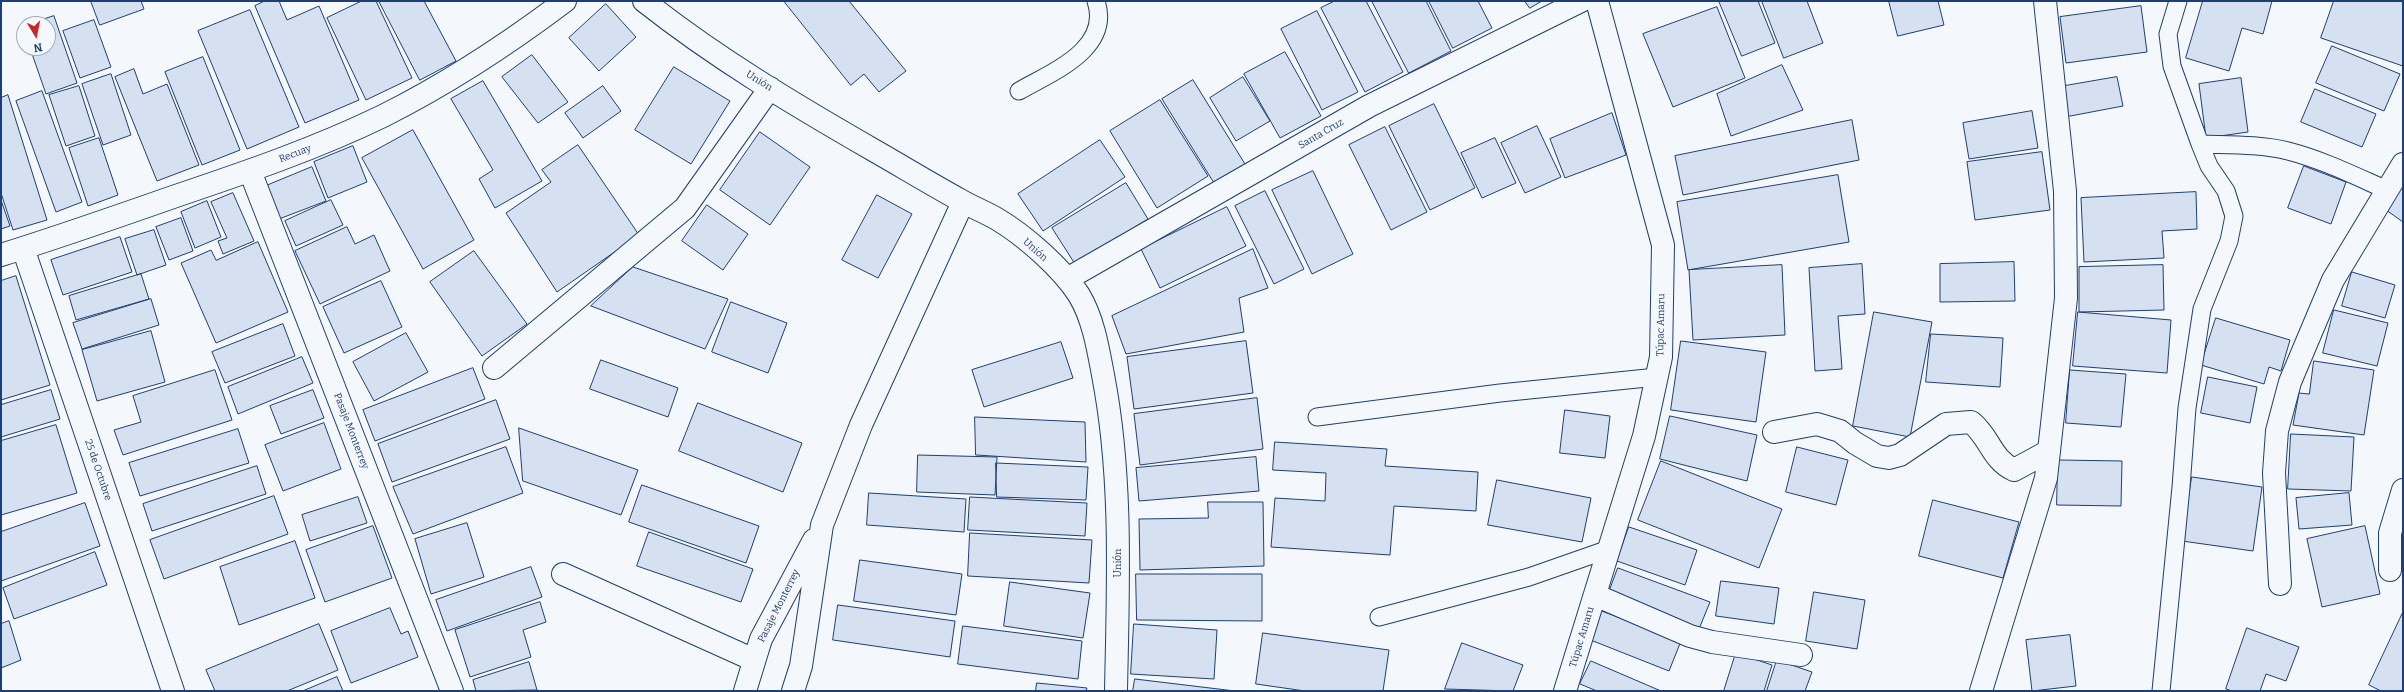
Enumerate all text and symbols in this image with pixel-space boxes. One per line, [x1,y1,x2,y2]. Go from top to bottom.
north arrow [16,16,56,56]
text: N [33,40,43,54]
street label: Unión [744,68,774,94]
street label: Santa Cruz [1296,116,1346,152]
street label: Recuay [277,142,313,166]
street label: Unión [1020,236,1050,264]
street label: Túpac Amaru [1654,293,1668,357]
street label: Pasaje Monterrey [331,391,371,471]
street label: 25 de Octubre [82,438,114,502]
street label: Unión [1112,549,1124,577]
street label: Pasaje Monterrey [755,567,803,645]
street label: Túpac Amaru [1567,605,1597,669]

